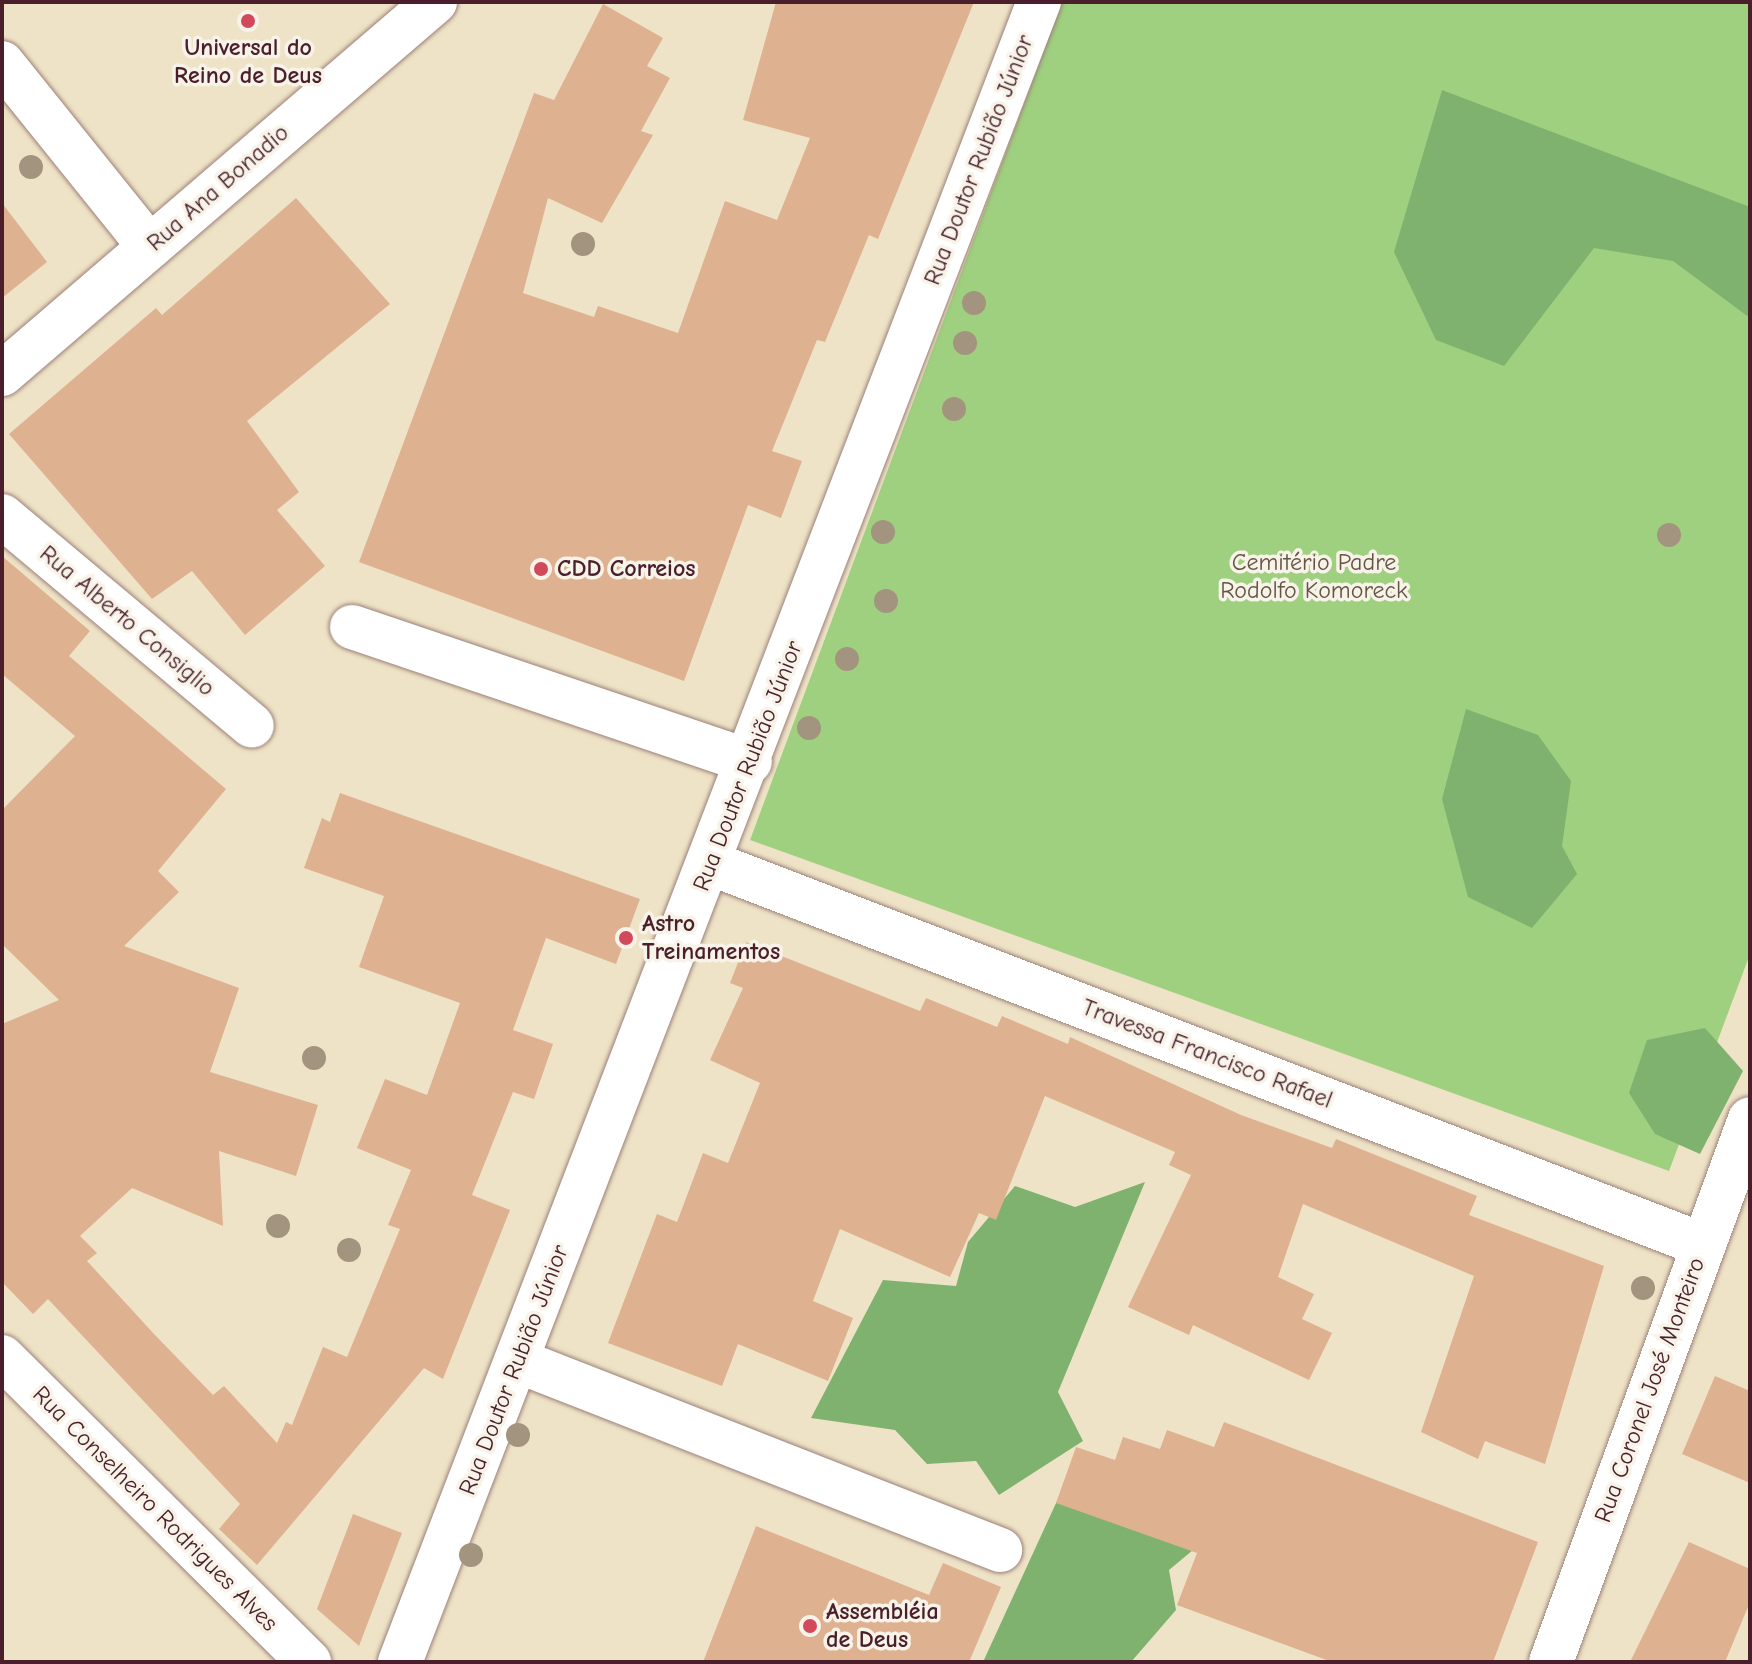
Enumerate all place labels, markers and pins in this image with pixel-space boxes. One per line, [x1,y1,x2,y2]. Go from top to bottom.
marker: Universal do Reino de Deus [239,12,257,30]
place label: Universal do Reino de Deus [174,34,322,90]
place label: CDD Correios [557,555,696,583]
marker: CDD Correios [532,560,550,578]
place label: Astro Treinamentos [642,910,780,966]
marker: Astro Treinamentos [617,929,635,947]
place label: Assembléia de Deus [826,1598,939,1654]
marker: Assembléia de Deus [801,1617,819,1635]

